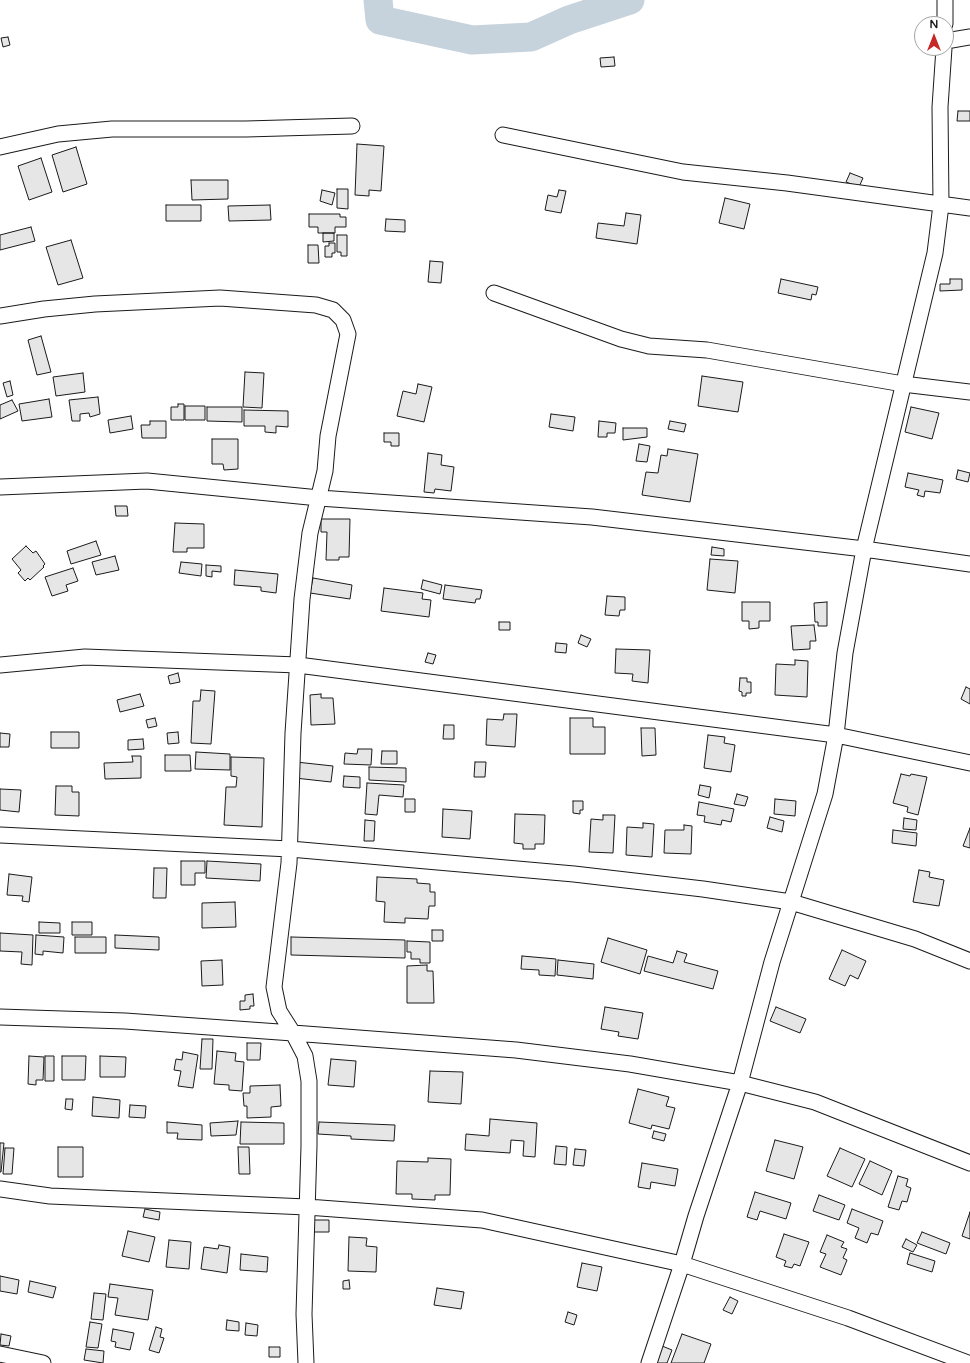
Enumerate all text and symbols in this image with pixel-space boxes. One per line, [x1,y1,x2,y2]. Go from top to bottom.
north arrow [914,16,954,56]
text: N [930,18,938,31]

